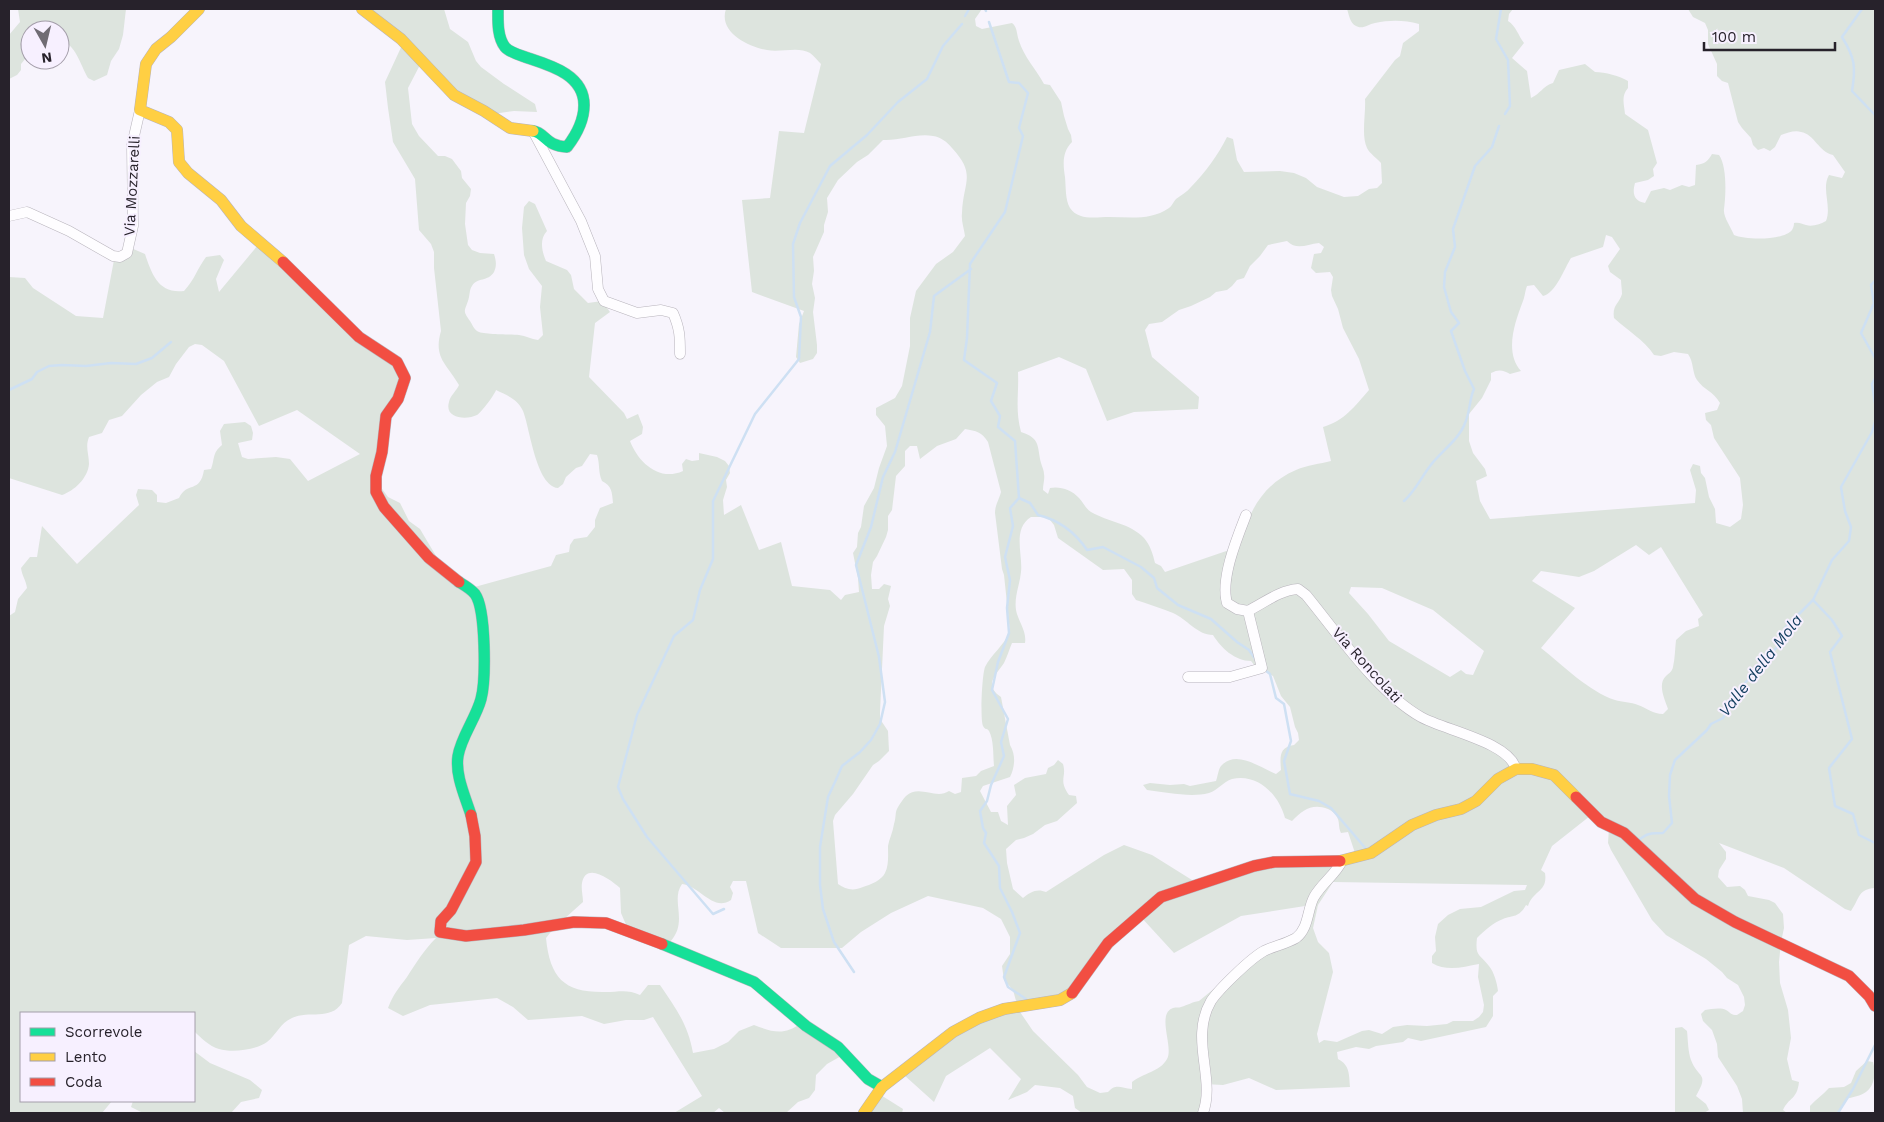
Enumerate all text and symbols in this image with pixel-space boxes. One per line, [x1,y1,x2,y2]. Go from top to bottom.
north arrow [20,20,70,70]
scale bar [1704,20,1835,52]
text: 100 m [1712,28,1756,46]
text: N [41,49,53,67]
street label: Via Mozzarelli [120,135,144,237]
water label: Valle della Mola [1715,610,1806,720]
street label: Via Roncolati [1328,624,1406,706]
legend [20,1012,195,1102]
text: Scorrevole [65,1023,143,1041]
text: Lento [65,1048,107,1066]
text: Coda [65,1073,103,1091]

